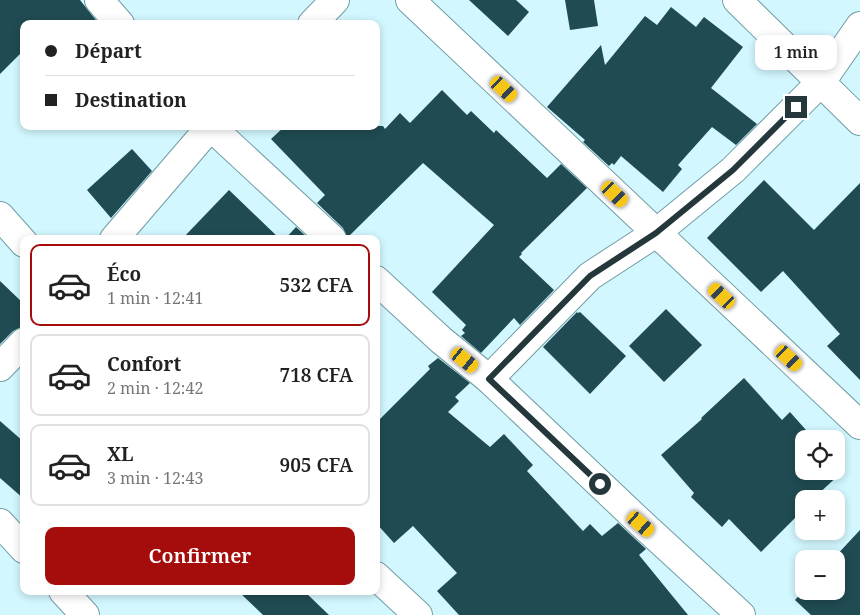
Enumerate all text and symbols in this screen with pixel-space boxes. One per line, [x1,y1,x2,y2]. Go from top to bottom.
callout: 1 min [755,34,837,70]
text: Départ [75,38,142,64]
text: 1 min [774,41,818,63]
car [487,73,520,105]
text: Destination [75,87,187,113]
route end [785,96,807,118]
car [598,178,631,210]
text: Éco [107,261,141,287]
icon: car [47,263,92,308]
text: 532 CFA [279,272,353,298]
car [705,280,738,312]
text: 1 min · 12:41 [107,287,203,309]
car [772,342,805,374]
car [448,345,481,375]
text: Confort [107,351,181,377]
icon: car [47,353,92,398]
text: 718 CFA [279,362,353,388]
text: 2 min · 12:42 [107,377,203,399]
map controls [795,430,845,600]
button: locate [795,430,845,480]
text: XL [107,441,133,467]
icon: car [47,443,92,488]
text: 905 CFA [279,452,353,478]
text: 3 min · 12:43 [107,467,203,489]
route start [589,473,611,495]
button: + [795,490,845,540]
car [624,508,657,540]
button: Confirmer [45,527,355,585]
button: − [795,550,845,600]

